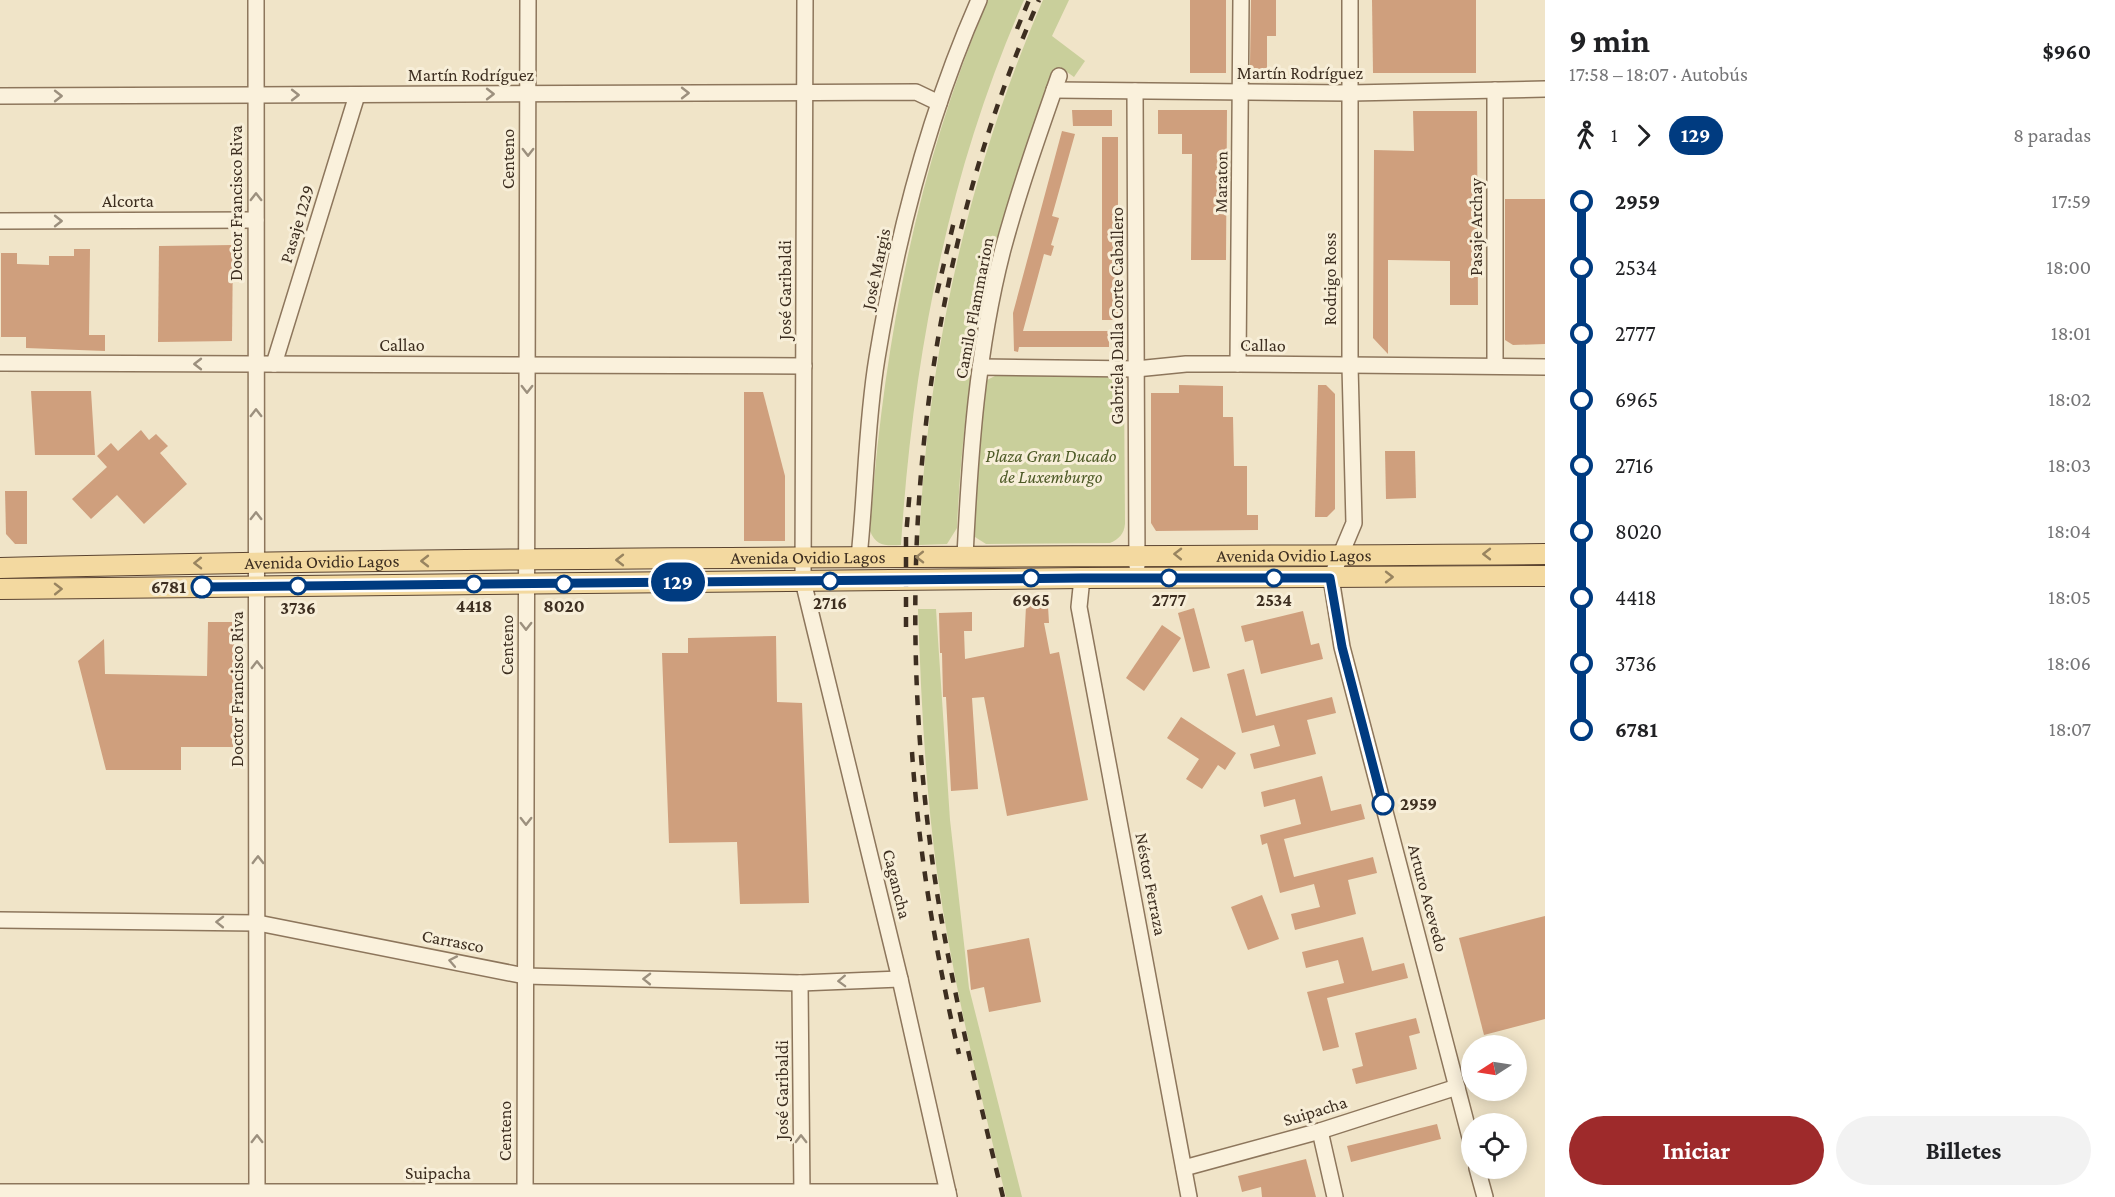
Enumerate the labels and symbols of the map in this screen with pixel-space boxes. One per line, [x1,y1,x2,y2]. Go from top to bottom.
street label: Martín Rodríguez [1237,63,1364,83]
street label: Martín Rodríguez [408,65,535,85]
one-way arrow [681,87,690,99]
one-way arrow [486,88,495,100]
one-way arrow [291,89,300,101]
one-way arrow [54,90,63,102]
street label: Doctor Francisco Riva [226,125,246,281]
street label: Centeno [498,129,518,189]
one-way arrow [522,148,534,157]
street label: Maraton [1210,150,1232,213]
street label: Pasaje Archay [1466,177,1487,276]
street label: Pasaje 1229 [276,183,319,266]
street label: Alcorta [102,191,154,211]
one-way arrow [250,192,262,201]
street label: Gabriela Dalla Corte Caballero [1107,207,1127,425]
one-way arrow [54,215,63,227]
street label: José Margis [857,227,894,313]
street label: Rodrigo Ross [1320,232,1340,326]
street label: Camilo Flammarion [950,235,998,381]
street label: José Garibaldi [775,240,795,342]
street label: Callao [379,335,425,355]
street label: Callao [1240,335,1286,355]
one-way arrow [193,358,202,370]
one-way arrow [521,385,533,394]
one-way arrow [250,408,262,417]
park label: Plaza Gran Ducado de Luxemburgo [986,446,1117,487]
one-way arrow [250,512,262,521]
street label: Avenida Ovidio Lagos [1216,545,1372,566]
street label: Avenida Ovidio Lagos [730,547,886,568]
one-way arrow [1173,548,1182,560]
one-way arrow [1482,548,1491,560]
one-way arrow [915,550,924,563]
street label: Avenida Ovidio Lagos [244,551,400,573]
one-way arrow [616,554,625,566]
one-way arrow [421,555,430,567]
one-way arrow [193,557,202,569]
line badge: 129 [644,562,712,602]
marker: 6965 [1022,569,1040,587]
marker: 2777 [1160,569,1178,587]
marker: 2534 [1265,569,1283,587]
one-way arrow [1385,571,1394,583]
marker: 2716 [821,572,839,590]
marker: 4418 [465,575,483,593]
marker: 8020 [555,575,573,593]
marker: 6781 [191,576,213,598]
place label: 6781 [151,577,186,597]
marker: 3736 [289,577,307,595]
one-way arrow [54,583,63,595]
place label: 6965 [1012,590,1050,610]
place label: 2777 [1152,590,1187,610]
place label: 2534 [1256,590,1292,610]
place label: 2716 [813,593,847,613]
place label: 4418 [456,596,492,616]
place label: 8020 [543,596,585,616]
place label: 3736 [280,598,316,618]
street label: Doctor Francisco Riva [227,611,247,767]
street label: Centeno [497,615,517,675]
one-way arrow [520,622,532,631]
one-way arrow [251,660,263,669]
marker: 2959 [1372,793,1394,815]
place label: 2959 [1400,794,1437,814]
one-way arrow [520,817,532,826]
street label: Néstor Ferraza [1131,831,1171,937]
street label: Arturo Acevedo [1404,842,1452,954]
street label: Cagancha [879,847,915,921]
one-way arrow [252,855,264,864]
one-way arrow [216,916,225,928]
street label: Carrasco [420,925,486,957]
one-way arrow [449,955,459,968]
one-way arrow [642,973,651,985]
one-way arrow [837,975,846,988]
north arrow [1461,1035,1527,1101]
street label: José Garibaldi [772,1040,792,1142]
street label: Suipacha [1281,1092,1349,1130]
street label: Centeno [495,1101,515,1161]
one-way arrow [251,1134,263,1143]
one-way arrow [795,1134,807,1143]
street label: Suipacha [405,1163,471,1183]

